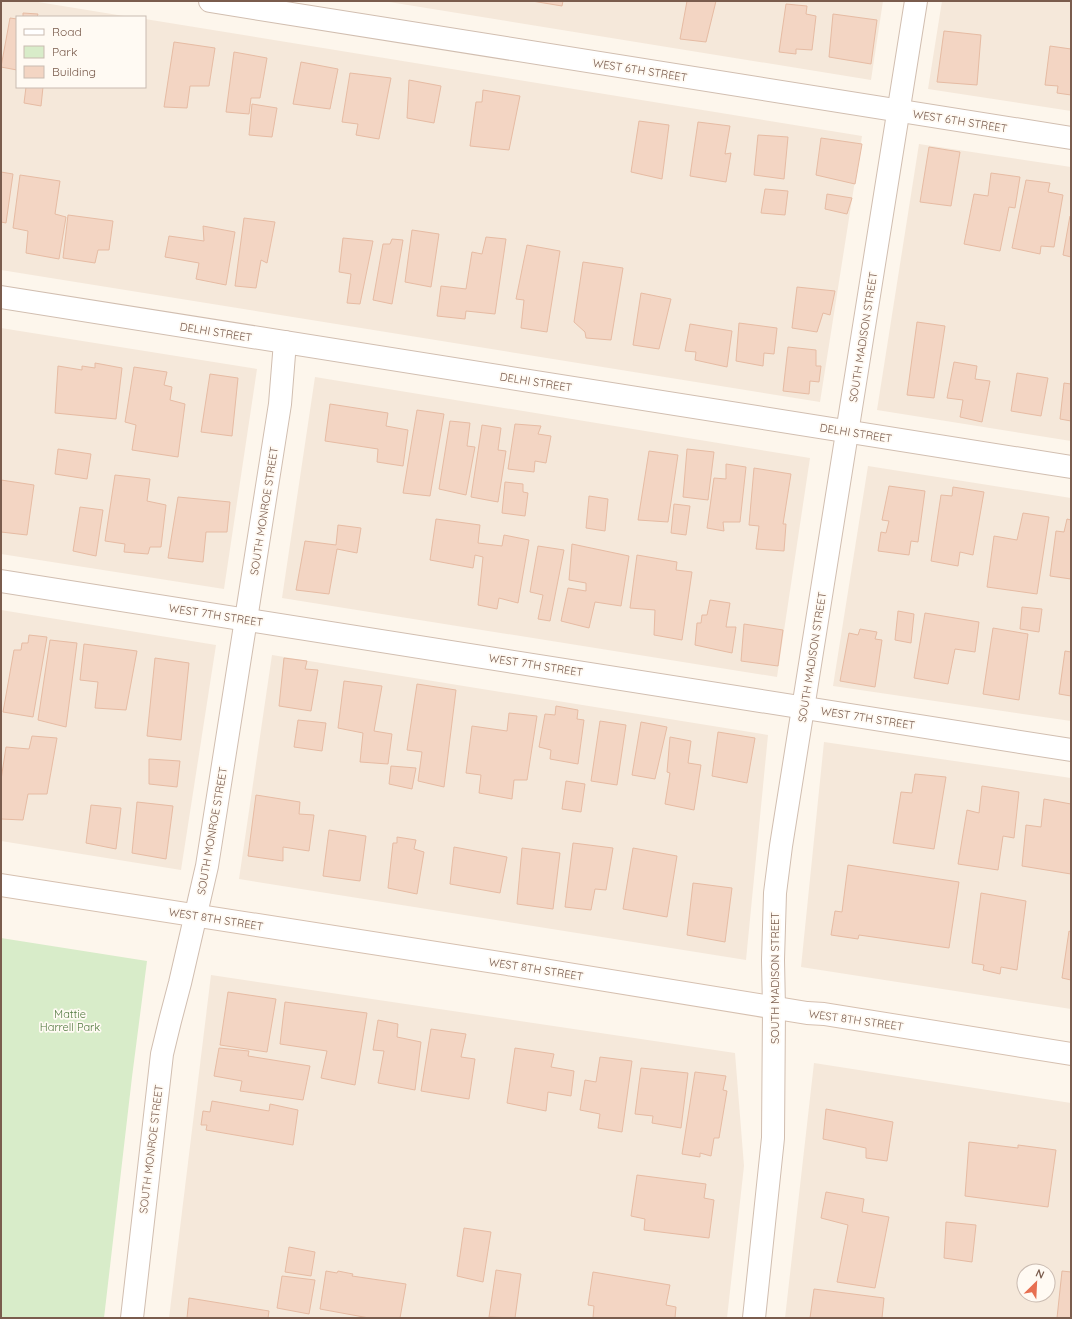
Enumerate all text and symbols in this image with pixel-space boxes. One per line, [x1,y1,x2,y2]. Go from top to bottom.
legend [16,16,146,88]
text: Road [52,24,82,39]
text: Park [52,44,77,59]
street label: WEST 6TH STREET [592,56,689,84]
text: Building [52,64,96,79]
street label: WEST 6TH STREET [912,107,1009,135]
street label: SOUTH MADISON STREET [846,270,880,403]
street label: DELHI STREET [179,319,253,345]
street label: DELHI STREET [499,369,573,395]
street label: DELHI STREET [819,420,893,446]
street label: SOUTH MONROE STREET [247,445,281,576]
street label: SOUTH MADISON STREET [795,590,829,723]
street label: WEST 7TH STREET [168,601,264,629]
street label: WEST 7TH STREET [488,651,584,679]
street label: WEST 7TH STREET [820,704,916,732]
street label: SOUTH MONROE STREET [194,766,230,896]
street label: WEST 8TH STREET [168,905,265,933]
street label: SOUTH MADISON STREET [768,912,782,1044]
street label: WEST 8TH STREET [488,955,585,983]
street label: WEST 8TH STREET [808,1006,905,1034]
park label: Mattie Harrell Park [40,1007,100,1034]
street label: SOUTH MONROE STREET [136,1083,166,1214]
north arrow [1016,1263,1056,1303]
text: N [1034,1266,1047,1282]

